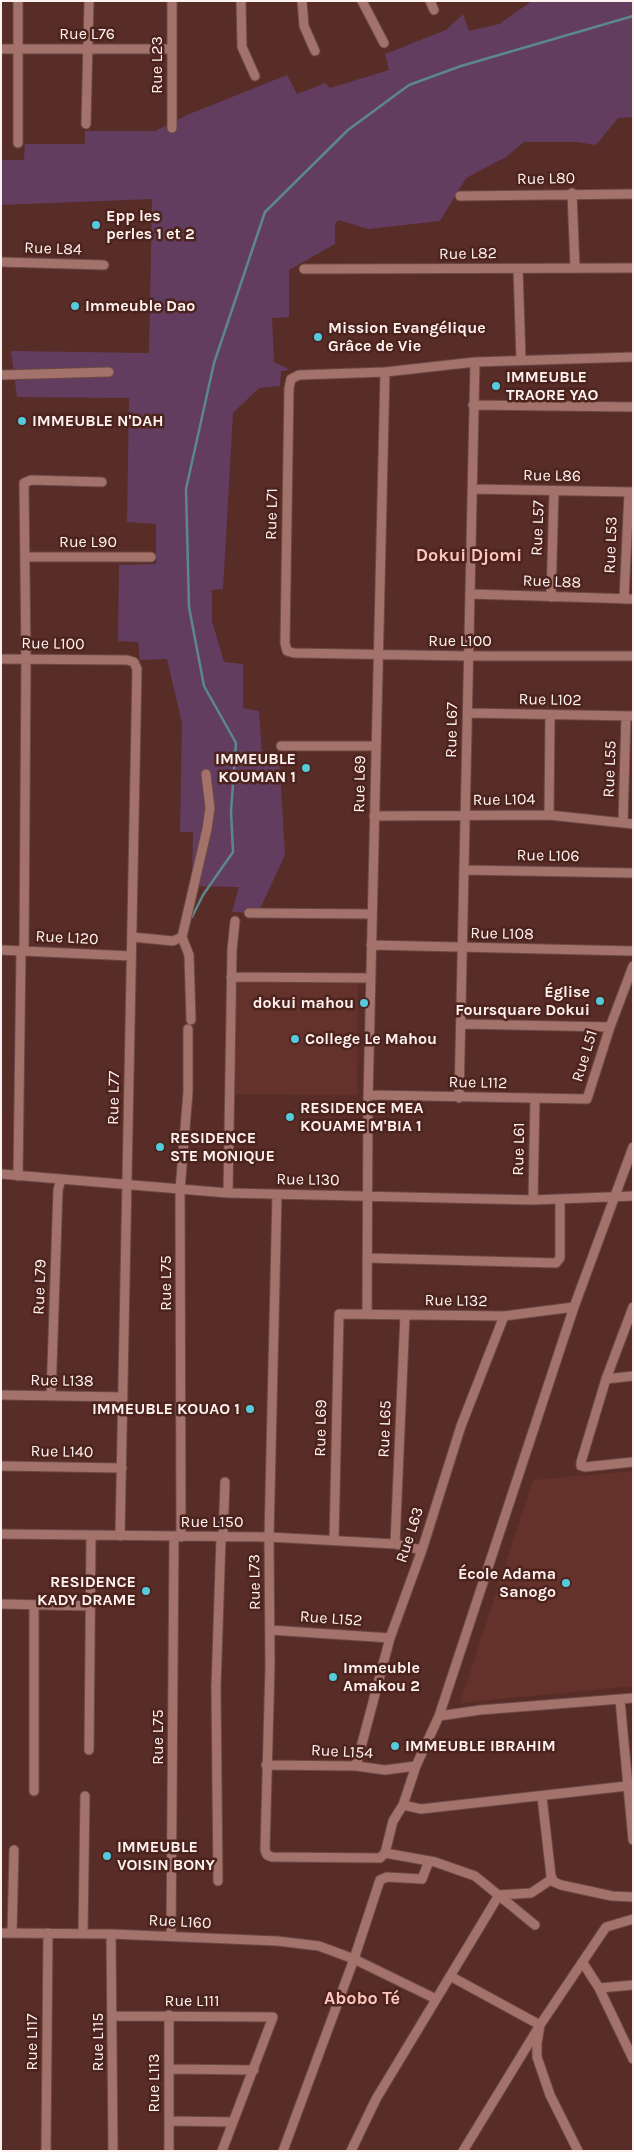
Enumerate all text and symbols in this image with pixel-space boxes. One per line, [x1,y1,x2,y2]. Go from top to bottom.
street label: Rue L76 [59,24,115,44]
street label: Rue L23 [147,36,167,94]
street label: Rue L80 [517,169,575,189]
place label: Epp les perles 1 et 2 [106,206,195,244]
marker: Epp les perles 1 et 2 [90,219,102,231]
street label: Rue L84 [24,238,82,260]
street label: Rue L82 [439,244,497,264]
place label: Immeuble Dao [85,296,195,316]
marker: Immeuble Dao [69,300,81,312]
place label: Mission Evangélique Grâce de Vie [328,318,486,356]
marker: Mission Evangélique Grâce de Vie [312,331,324,343]
place label: IMMEUBLE TRAORE YAO [506,367,599,405]
marker: IMMEUBLE TRAORE YAO [490,380,502,392]
place label: IMMEUBLE N'DAH [32,411,164,431]
marker: IMMEUBLE N'DAH [16,415,28,427]
street label: Rue L86 [523,466,581,486]
street label: Rue L71 [262,488,282,540]
street label: Rue L57 [527,500,549,556]
street label: Rue L53 [600,516,622,574]
street label: Rue L90 [59,532,117,552]
district label: Dokui Djomi [416,545,522,567]
street label: Rue L88 [522,571,582,593]
street label: Rue L100 [428,631,492,651]
street label: Rue L100 [21,634,85,654]
street label: Rue L102 [518,690,582,710]
street label: Rue L67 [442,702,462,758]
street label: Rue L55 [599,740,621,798]
place label: IMMEUBLE KOUMAN 1 [215,749,296,787]
street label: Rue L69 [350,755,370,813]
marker: IMMEUBLE KOUMAN 1 [300,762,312,774]
street label: Rue L104 [472,790,536,810]
street label: Rue L106 [516,846,580,866]
street label: Rue L108 [470,924,534,944]
street label: Rue L120 [35,927,99,949]
place label: Église Foursquare Dokui [455,982,590,1020]
place label: dokui mahou [253,993,354,1013]
marker: Église Foursquare Dokui [594,995,606,1007]
marker: dokui mahou [358,997,370,1009]
street label: Rue L51 [568,1028,602,1084]
place label: College Le Mahou [305,1029,437,1049]
marker: College Le Mahou [289,1033,301,1045]
street label: Rue L77 [104,1071,124,1125]
street label: Rue L112 [448,1073,508,1093]
place label: RESIDENCE MEA KOUAME M'BIA 1 [300,1098,424,1136]
marker: RESIDENCE MEA KOUAME M'BIA 1 [284,1111,296,1123]
street label: Rue L61 [509,1122,529,1176]
place label: RESIDENCE STE MONIQUE [170,1128,275,1166]
marker: RESIDENCE STE MONIQUE [154,1141,166,1153]
street label: Rue L130 [276,1170,340,1190]
street label: Rue L75 [156,1255,176,1311]
street label: Rue L79 [29,1259,51,1315]
street label: Rue L132 [424,1291,488,1311]
street label: Rue L138 [30,1371,94,1391]
place label: IMMEUBLE KOUAO 1 [92,1399,240,1419]
street label: Rue L69 [311,1399,331,1457]
street label: Rue L65 [374,1400,396,1458]
marker: IMMEUBLE KOUAO 1 [244,1403,256,1415]
street label: Rue L140 [30,1442,94,1462]
street label: Rue L63 [392,1505,428,1565]
street label: Rue L150 [181,1512,243,1532]
street label: Rue L73 [245,1554,265,1610]
place label: École Adama Sanogo [458,1564,556,1602]
place label: RESIDENCE KADY DRAME [37,1572,136,1610]
marker: École Adama Sanogo [560,1577,572,1589]
marker: RESIDENCE KADY DRAME [140,1585,152,1597]
street label: Rue L152 [299,1607,363,1631]
place label: Immeuble Amakou 2 [343,1658,420,1696]
marker: Immeuble Amakou 2 [327,1671,339,1683]
street label: Rue L75 [148,1709,168,1765]
place label: IMMEUBLE IBRAHIM [405,1736,556,1756]
marker: IMMEUBLE IBRAHIM [389,1740,401,1752]
street label: Rue L154 [310,1741,374,1763]
place label: IMMEUBLE VOISIN BONY [117,1837,215,1875]
marker: IMMEUBLE VOISIN BONY [101,1850,113,1862]
street label: Rue L160 [148,1911,212,1933]
district label: Abobo Té [324,1988,400,2010]
street label: Rue L111 [165,1991,219,2011]
street label: Rue L117 [22,2013,42,2071]
street label: Rue L115 [88,2013,108,2071]
street label: Rue L113 [144,2053,164,2113]

